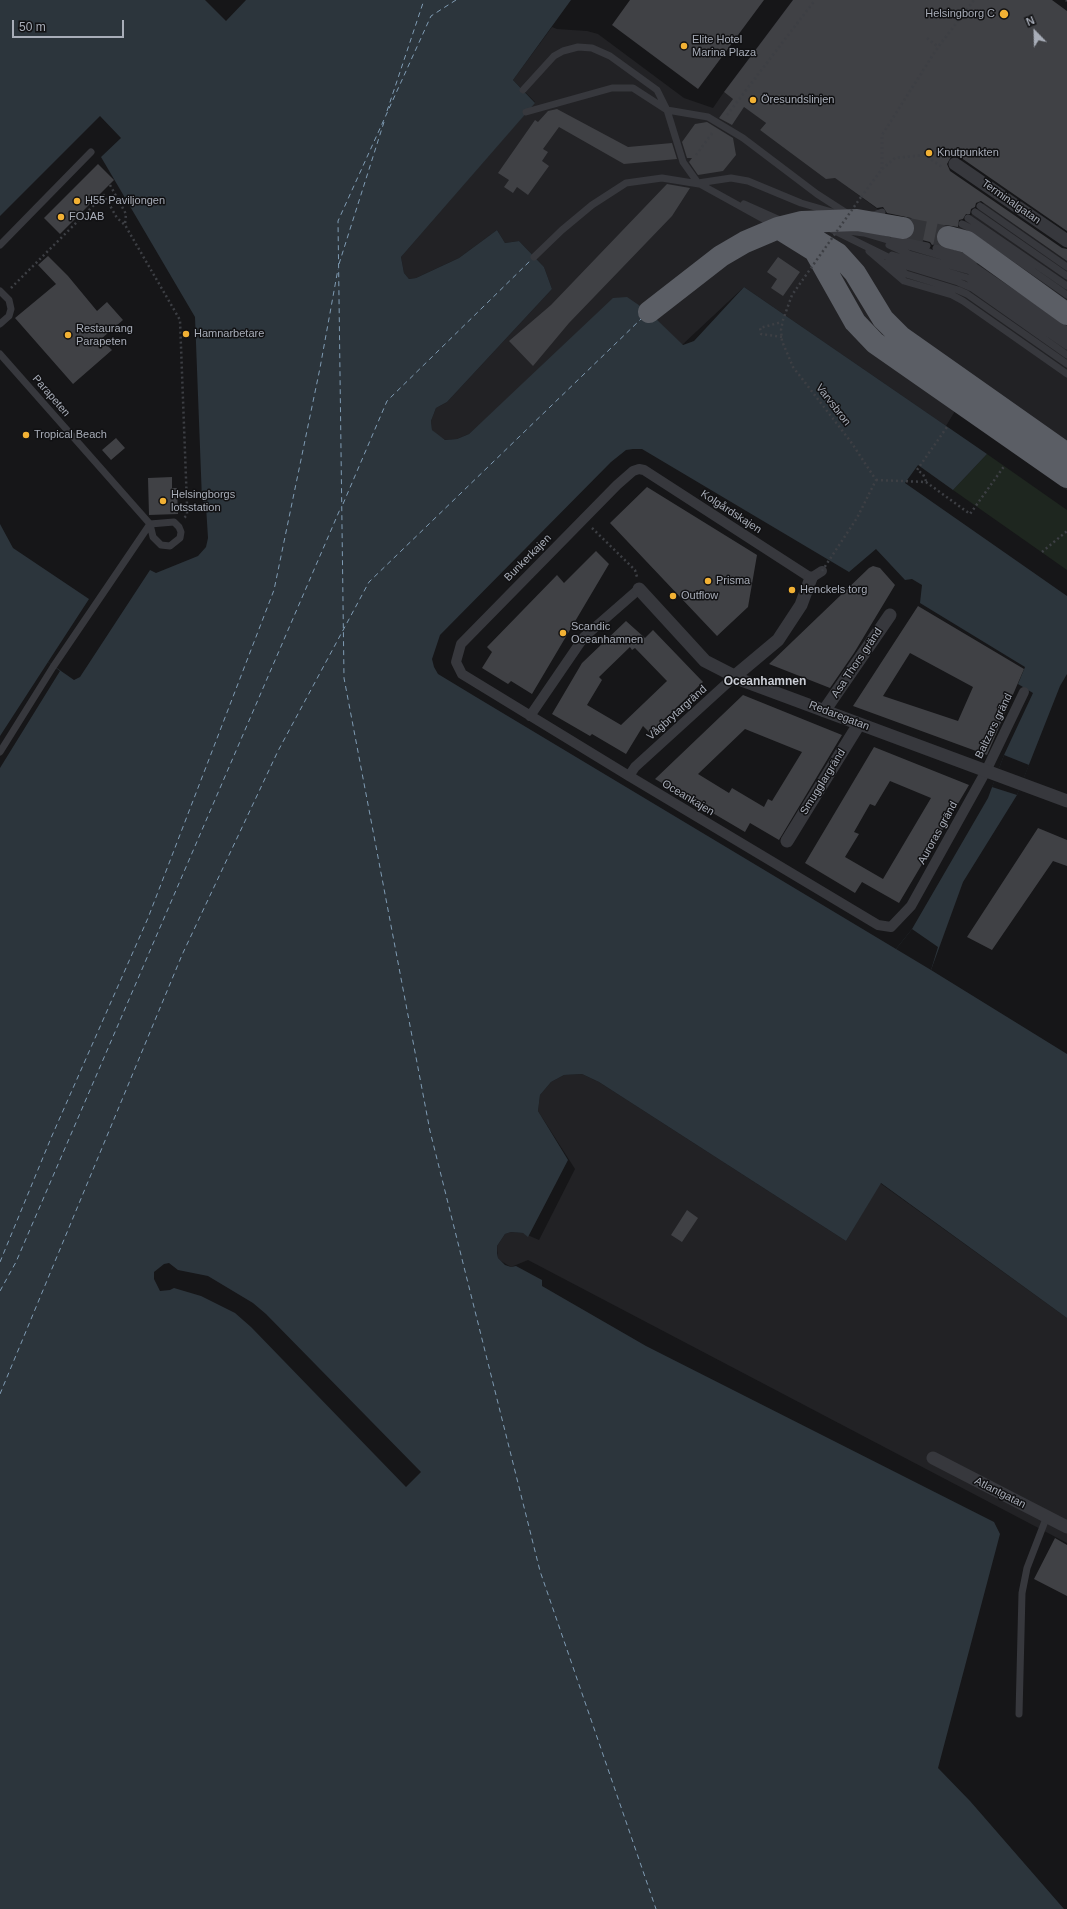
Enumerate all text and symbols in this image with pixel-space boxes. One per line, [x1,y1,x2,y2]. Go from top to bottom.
place label: Helsingborg C [925,7,995,21]
marker: Helsingborg C [998,8,1010,20]
scale bar [14,12,126,38]
north arrow [1015,12,1055,52]
text: N [1024,14,1036,28]
text: 50 m [19,20,46,34]
place label: Elite Hotel Marina Plaza [692,33,756,59]
marker: Elite Hotel Marina Plaza [679,41,689,51]
place label: Öresundslinjen [761,93,834,107]
marker: Öresundslinjen [748,95,758,105]
place label: Knutpunkten [937,146,999,160]
marker: Knutpunkten [924,148,934,158]
street label: Terminalgatan [979,177,1043,227]
place label: H55 Paviljongen [85,194,165,208]
marker: H55 Paviljongen [72,196,82,206]
place label: FOJAB [69,210,104,224]
marker: FOJAB [56,212,66,222]
place label: Restaurang Parapeten [76,322,133,348]
place label: Hamnarbetare [194,327,264,341]
marker: Hamnarbetare [181,329,191,339]
marker: Restaurang Parapeten [63,330,73,340]
street label: Parapeten [29,373,73,419]
street label: Varvsbron [813,382,853,428]
place label: Tropical Beach [34,428,107,442]
marker: Tropical Beach [21,430,31,440]
street label: Kolgårdskajen [698,487,764,537]
place label: Helsingborgs lotsstation [171,488,235,514]
marker: Helsingborgs lotsstation [158,496,168,506]
street label: Bunkerkajen [502,532,554,584]
place label: Prisma [716,574,750,588]
marker: Prisma [703,576,713,586]
place label: Henckels torg [800,583,867,597]
marker: Henckels torg [787,585,797,595]
place label: Outflow [681,589,718,603]
marker: Outflow [668,591,678,601]
place label: Scandic Oceanhamnen [571,620,643,646]
street label: Asa Thors gränd [829,626,885,700]
marker: Scandic Oceanhamnen [558,628,568,638]
district label: Oceanhamnen [724,675,806,689]
street label: Vågbrytargränd [644,683,710,743]
street label: Baltzars gränd [973,691,1015,761]
street label: Redaregatan [807,698,871,734]
street label: Smugglargränd [797,747,849,817]
street label: Oceankajen [659,777,717,819]
street label: Auroras gränd [915,799,961,867]
street label: Atlantgatan [972,1474,1028,1512]

